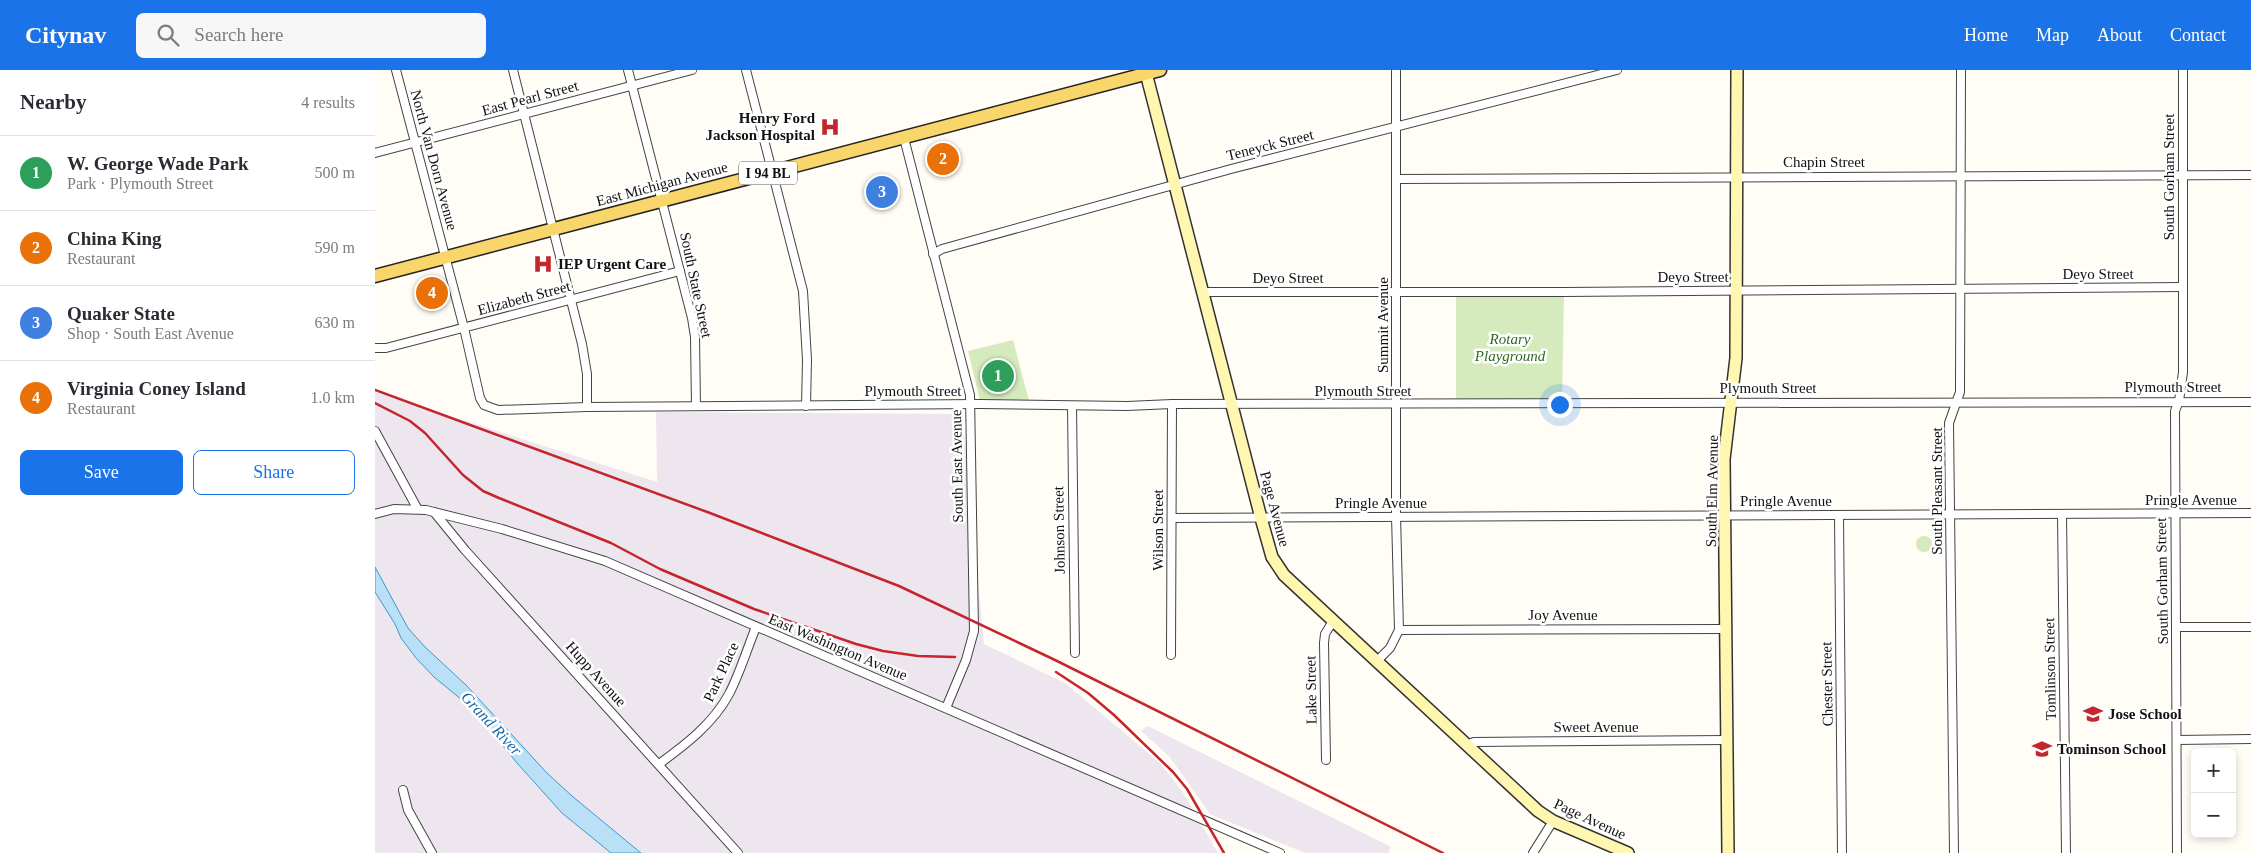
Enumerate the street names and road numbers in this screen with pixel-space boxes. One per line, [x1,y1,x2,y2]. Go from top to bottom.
street label: East Pearl Street [480,77,581,119]
street label: North Van Dorn Avenue [408,88,461,232]
street label: South Gorham Street [2161,113,2177,240]
street label: Teneyck Street [1225,126,1316,164]
street label: Chapin Street [1783,154,1866,170]
street label: East Michigan Avenue [594,159,730,209]
road number: I 94 BL [739,162,797,185]
street label: South State Street [677,231,715,340]
street label: Deyo Street [2062,266,2134,282]
street label: Deyo Street [1657,269,1729,285]
street label: Deyo Street [1252,270,1324,286]
street label: Summit Avenue [1375,277,1391,373]
street label: Elizabeth Street [476,278,573,318]
street label: Plymouth Street [2124,379,2222,395]
street label: Plymouth Street [1719,380,1817,396]
street label: Plymouth Street [864,383,962,399]
street label: Plymouth Street [1314,383,1412,399]
street label: South East Avenue [948,409,966,523]
street label: South Pleasant Street [1929,426,1945,555]
street label: South Elm Avenue [1703,434,1721,547]
street label: Page Avenue [1257,469,1293,549]
street label: Johnson Street [1050,485,1068,574]
street label: Wilson Street [1150,488,1166,571]
street label: Pringle Avenue [2145,492,2237,508]
street label: Pringle Avenue [1740,493,1832,509]
street label: Pringle Avenue [1335,495,1427,511]
street label: South Gorham Street [2153,517,2171,644]
street label: Joy Avenue [1528,607,1598,623]
street label: East Washington Avenue [766,611,910,684]
street label: Tomlinson Street [2041,617,2059,720]
street label: Hupp Avenue [563,638,630,710]
street label: Park Place [700,639,742,704]
street label: Chester Street [1818,641,1836,726]
street label: Lake Street [1302,655,1320,724]
street label: Sweet Avenue [1553,719,1639,735]
street label: Page Avenue [1551,795,1629,843]

